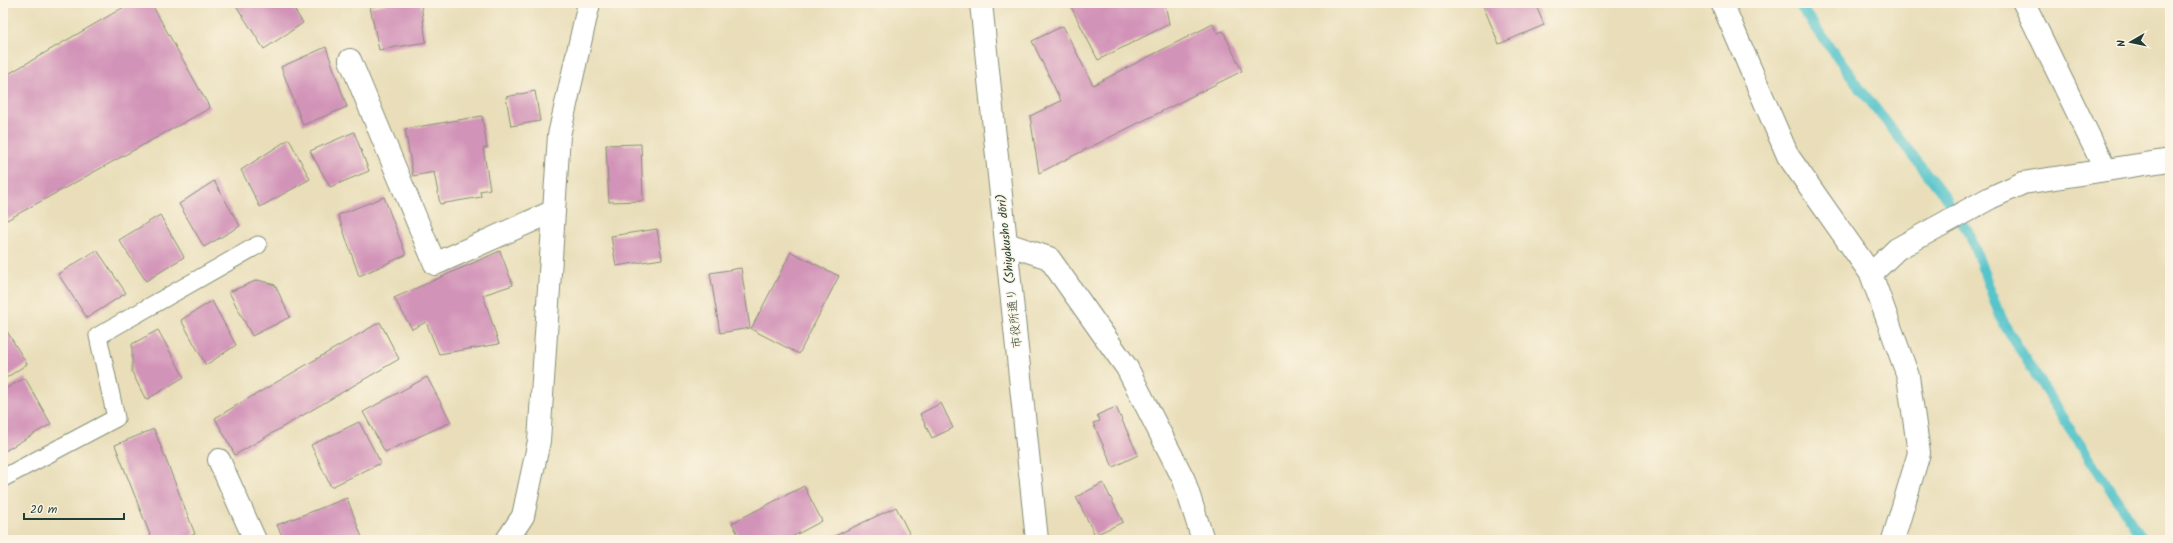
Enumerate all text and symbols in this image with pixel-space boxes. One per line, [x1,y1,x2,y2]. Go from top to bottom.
north arrow [2111,22,2151,62]
text: N [2113,39,2132,48]
street label: 市役所通り (Shiyakusho dōri) [992,193,1027,349]
scale bar [24,495,124,521]
text: 20 m [30,500,58,519]

